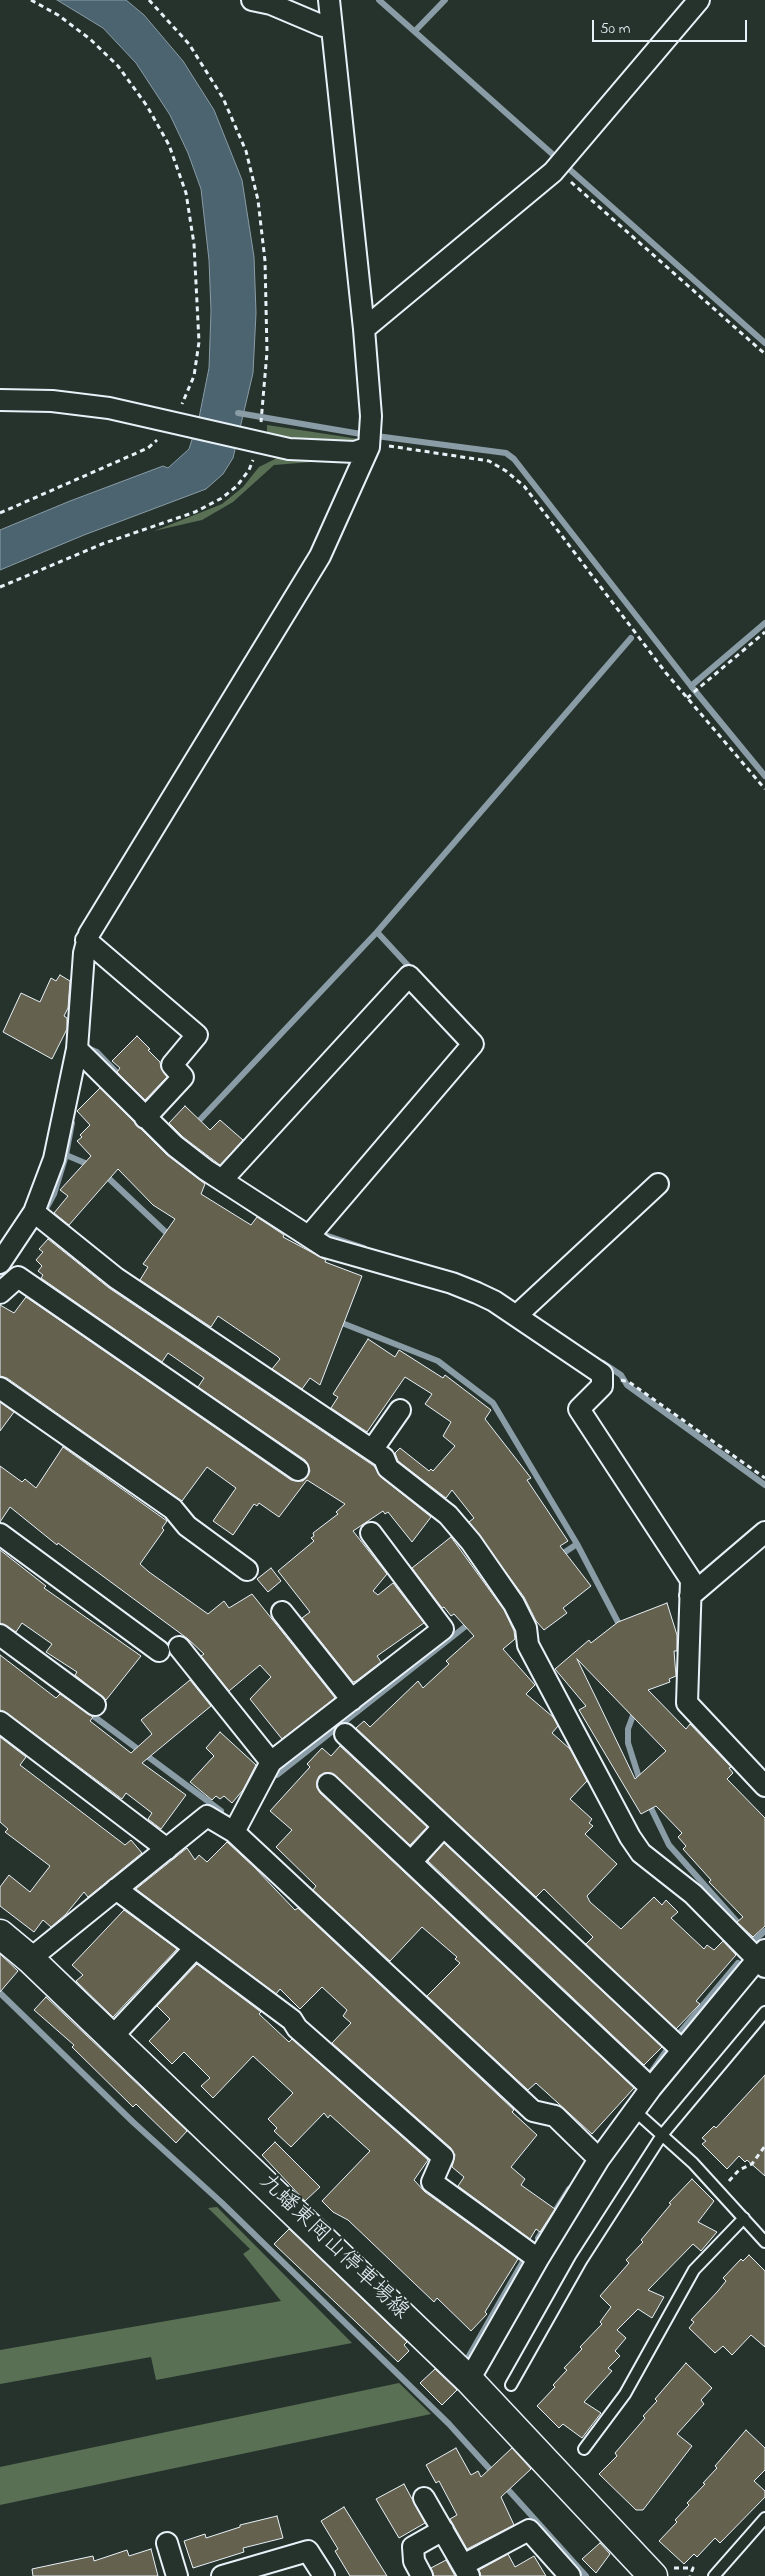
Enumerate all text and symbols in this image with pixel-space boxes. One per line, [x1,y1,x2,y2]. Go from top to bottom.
scale bar [595,10,750,42]
text: 50 m [600,18,630,40]
street label: 九蟠東岡山停車場線 [253,2170,413,2326]

